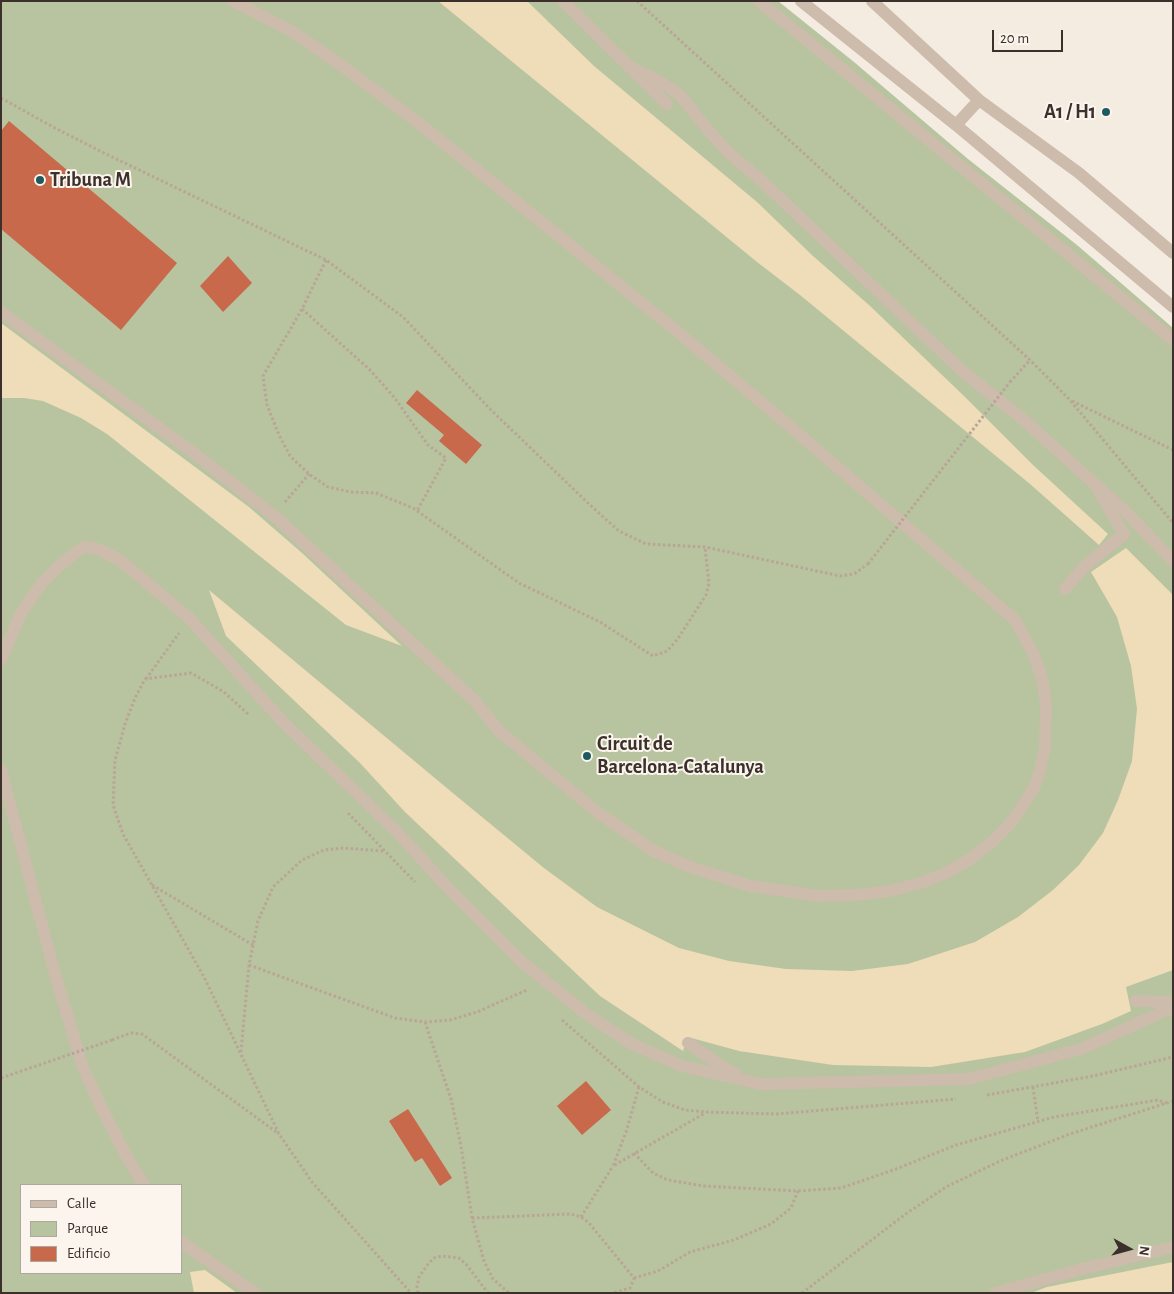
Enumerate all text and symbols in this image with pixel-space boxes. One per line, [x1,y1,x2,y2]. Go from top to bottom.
scale bar [994,20,1065,52]
text: 20 m [1000,31,1029,46]
place label: A1 / H1 [1044,100,1096,124]
marker: A1 / H1 [1100,106,1112,118]
place label: Tribuna M [50,168,131,192]
marker: Tribuna M [34,174,46,186]
place label: Circuit de Barcelona-Catalunya [597,732,764,779]
marker: Circuit de Barcelona-Catalunya [581,750,593,762]
legend [20,1184,182,1274]
text: Calle [67,1196,96,1211]
text: Parque [67,1221,108,1236]
north arrow [1104,1224,1154,1274]
text: N [1136,1245,1151,1257]
text: Edificio [67,1246,110,1261]

